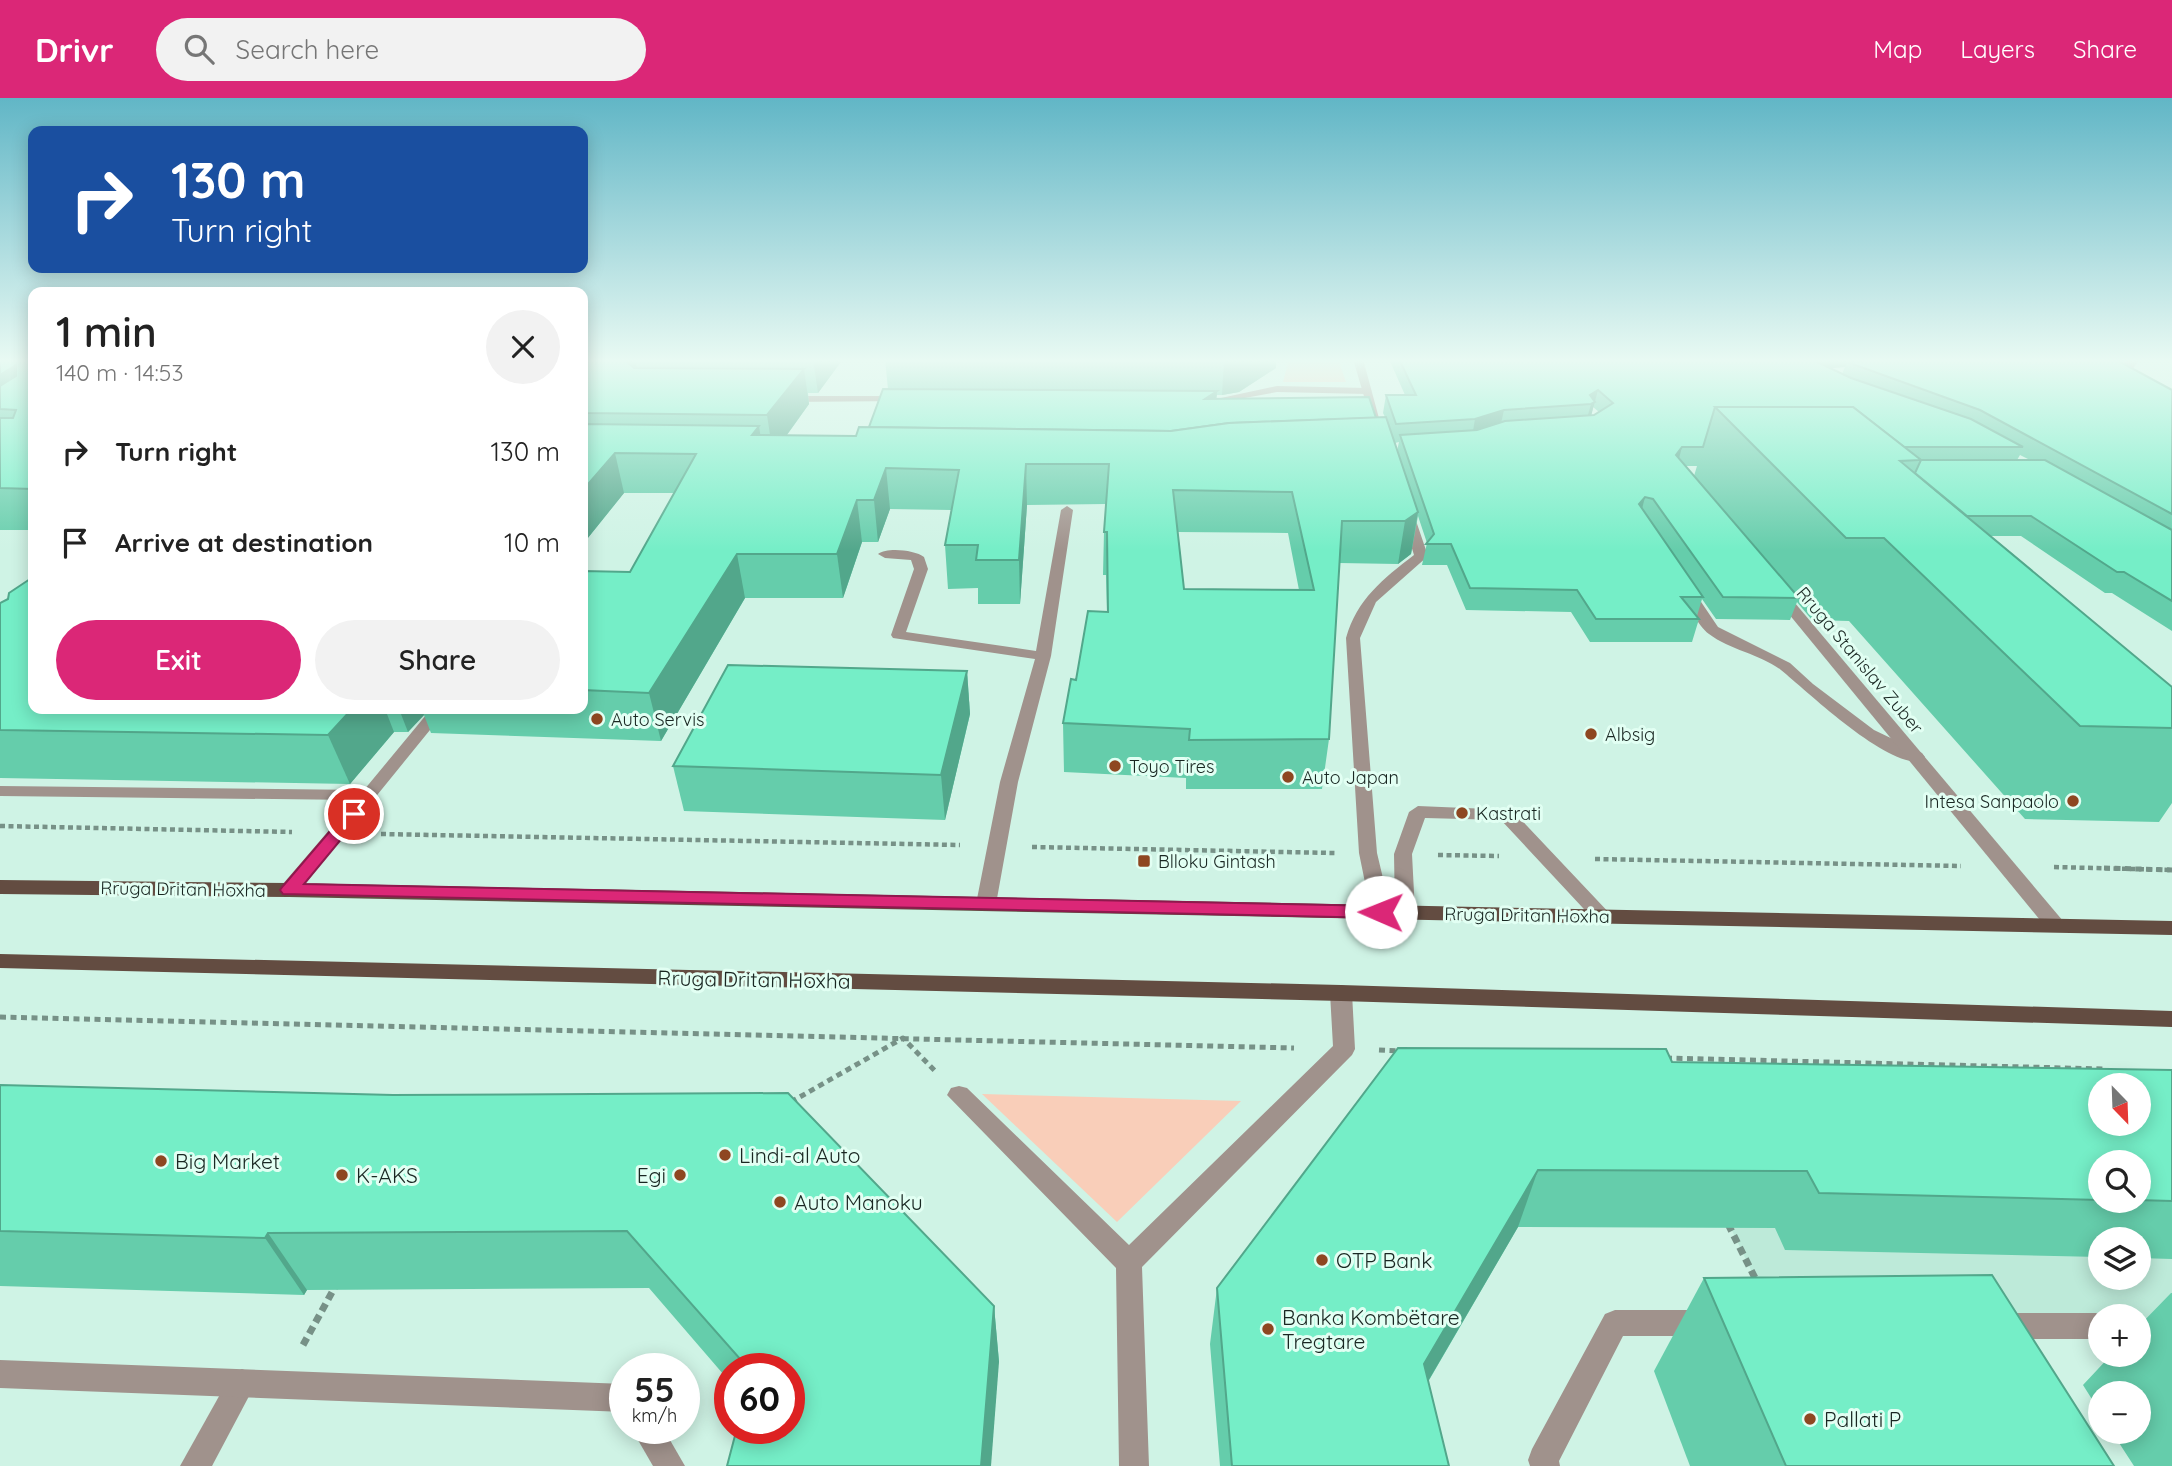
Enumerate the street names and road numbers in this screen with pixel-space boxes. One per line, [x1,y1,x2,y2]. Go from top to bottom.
street label: Rruga Stanislav Zuber [1792,582,1928,738]
street label: Rruga Dritan Hoxha [100,876,266,902]
street label: Rruga Dritan Hoxha [1444,902,1610,928]
street label: Rruga Dritan Hoxha [657,964,851,994]

